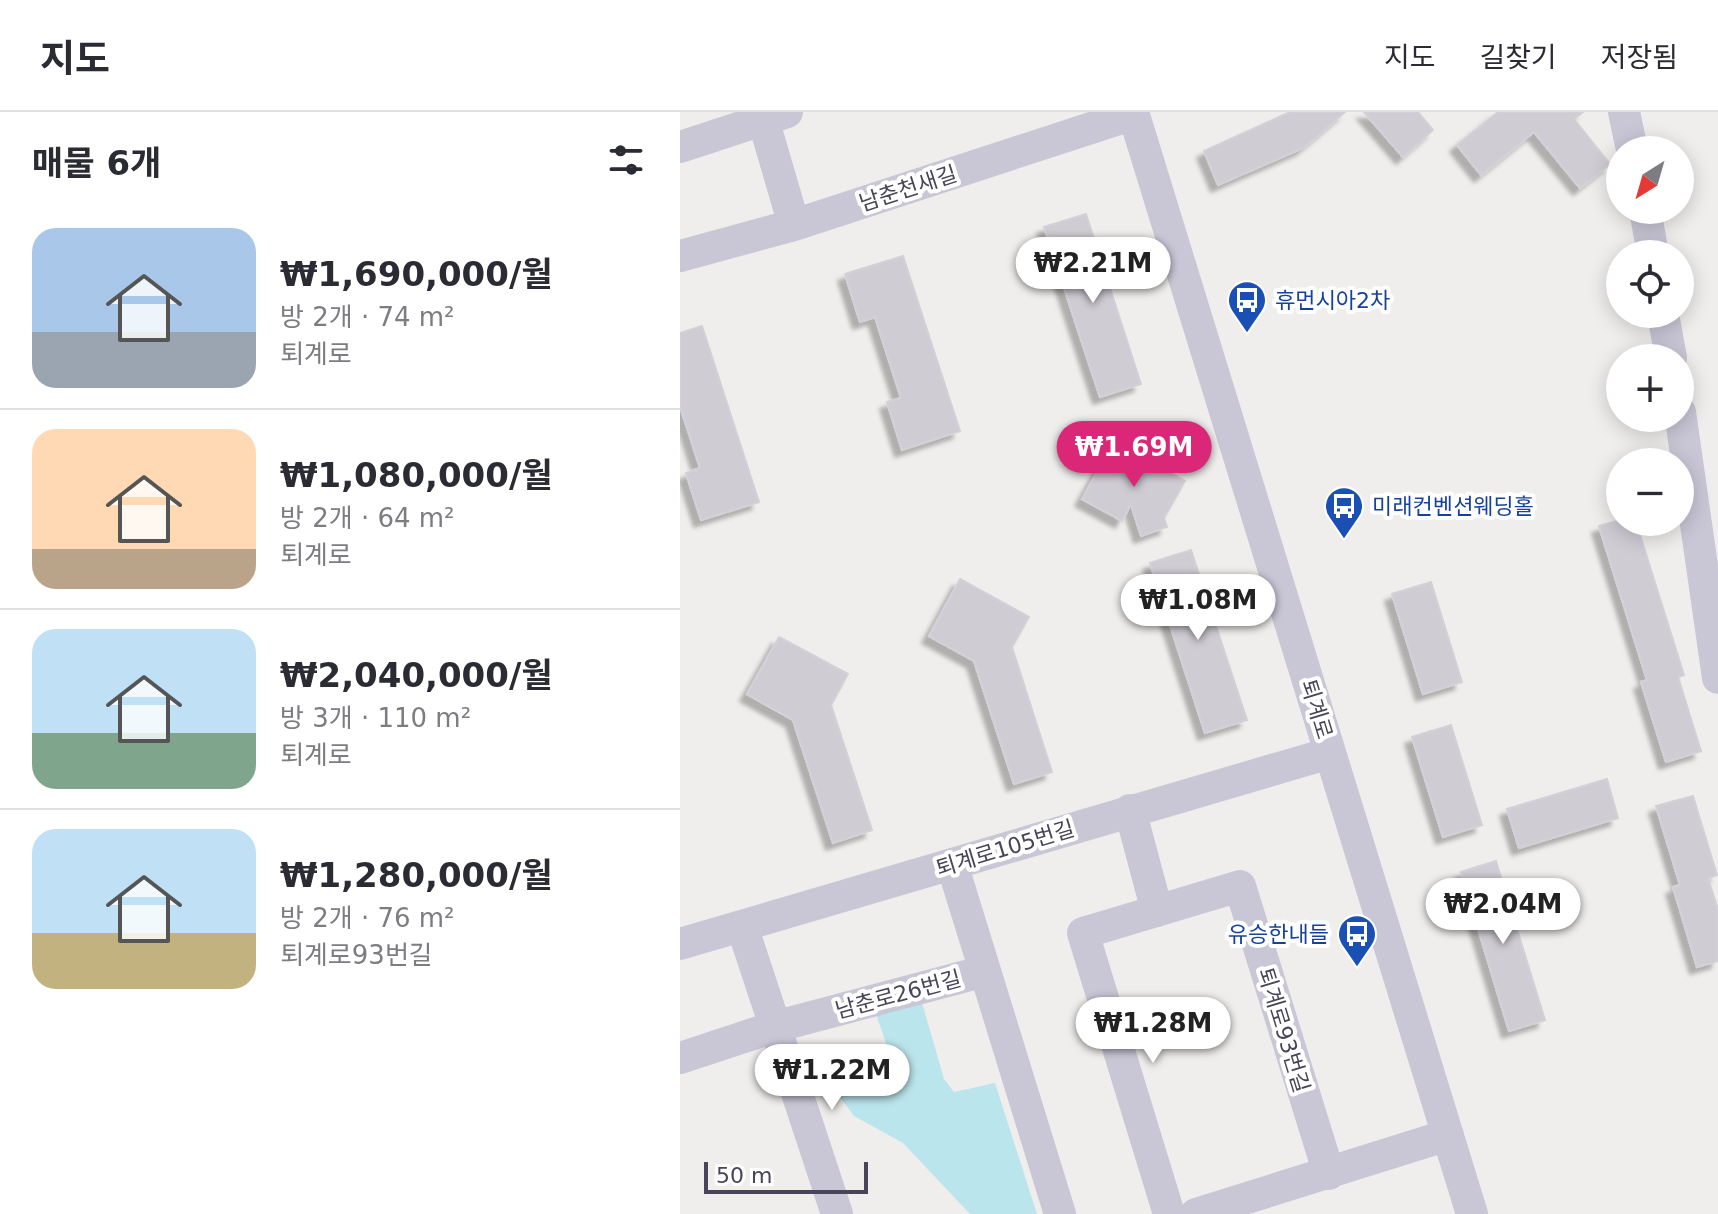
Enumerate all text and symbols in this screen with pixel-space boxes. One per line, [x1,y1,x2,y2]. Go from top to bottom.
text: 지도 [40,37,110,81]
text: 지도 [1384,41,1435,74]
text: 길찾기 [1479,41,1557,74]
text: 저장됨 [1601,41,1678,74]
north arrow [1606,136,1694,224]
map controls [1606,136,1694,536]
icon: filters [604,138,648,182]
text: 매물 6개 [32,143,161,183]
street label: 남춘천새길 [856,161,960,216]
pin: ₩2.21M [1028,237,1158,305]
button: locate [1606,240,1694,328]
text: ₩2.21M [1034,248,1152,278]
text: ₩1,690,000/월 [280,254,553,294]
icon: home [96,260,192,356]
bus stop icon: 휴먼시아2차 [1226,279,1268,334]
place label: 휴먼시아2차 [1275,288,1390,313]
text: 방 2개 · 74 m² [280,302,455,332]
text: 퇴계로 [280,339,352,369]
button: + [1606,344,1694,432]
pin: ₩1.69M [1069,421,1199,489]
text: ₩1.69M [1075,432,1193,462]
button: − [1606,448,1694,536]
text: ₩1,080,000/월 [280,455,553,495]
icon: home [96,461,192,557]
bus stop icon: 미래컨벤션웨딩홀 [1323,485,1365,540]
place label: 미래컨벤션웨딩홀 [1372,494,1534,519]
text: 방 2개 · 64 m² [280,503,455,533]
text: 퇴계로 [280,540,352,570]
pin: ₩1.08M [1133,574,1263,642]
text: ₩1.08M [1139,585,1257,615]
text: ₩2,040,000/월 [280,655,553,695]
icon: home [96,661,192,757]
street label: 퇴계로 [1296,676,1337,742]
text: 방 3개 · 110 m² [280,703,471,733]
text: 퇴계로 [280,740,352,770]
street label: 퇴계로105번길 [933,816,1077,881]
text: ₩1,280,000/월 [280,855,553,895]
icon: home [96,861,192,957]
pin: ₩2.04M [1438,878,1568,946]
text: ₩2.04M [1444,889,1562,919]
text: 방 2개 · 76 m² [280,903,455,933]
bus stop icon: 유승한내들 [1336,913,1378,968]
place label: 유승한내들 [1228,922,1329,947]
text: 퇴계로93번길 [280,940,433,970]
street label: 퇴계로93번길 [1253,965,1314,1096]
street label: 남춘로26번길 [832,966,964,1023]
pin: ₩1.28M [1088,997,1218,1065]
text: ₩1.28M [1094,1008,1212,1038]
pin: ₩1.22M [767,1044,897,1112]
text: ₩1.22M [773,1055,891,1085]
scale bar [704,1158,868,1194]
text: 50 m [716,1163,772,1188]

